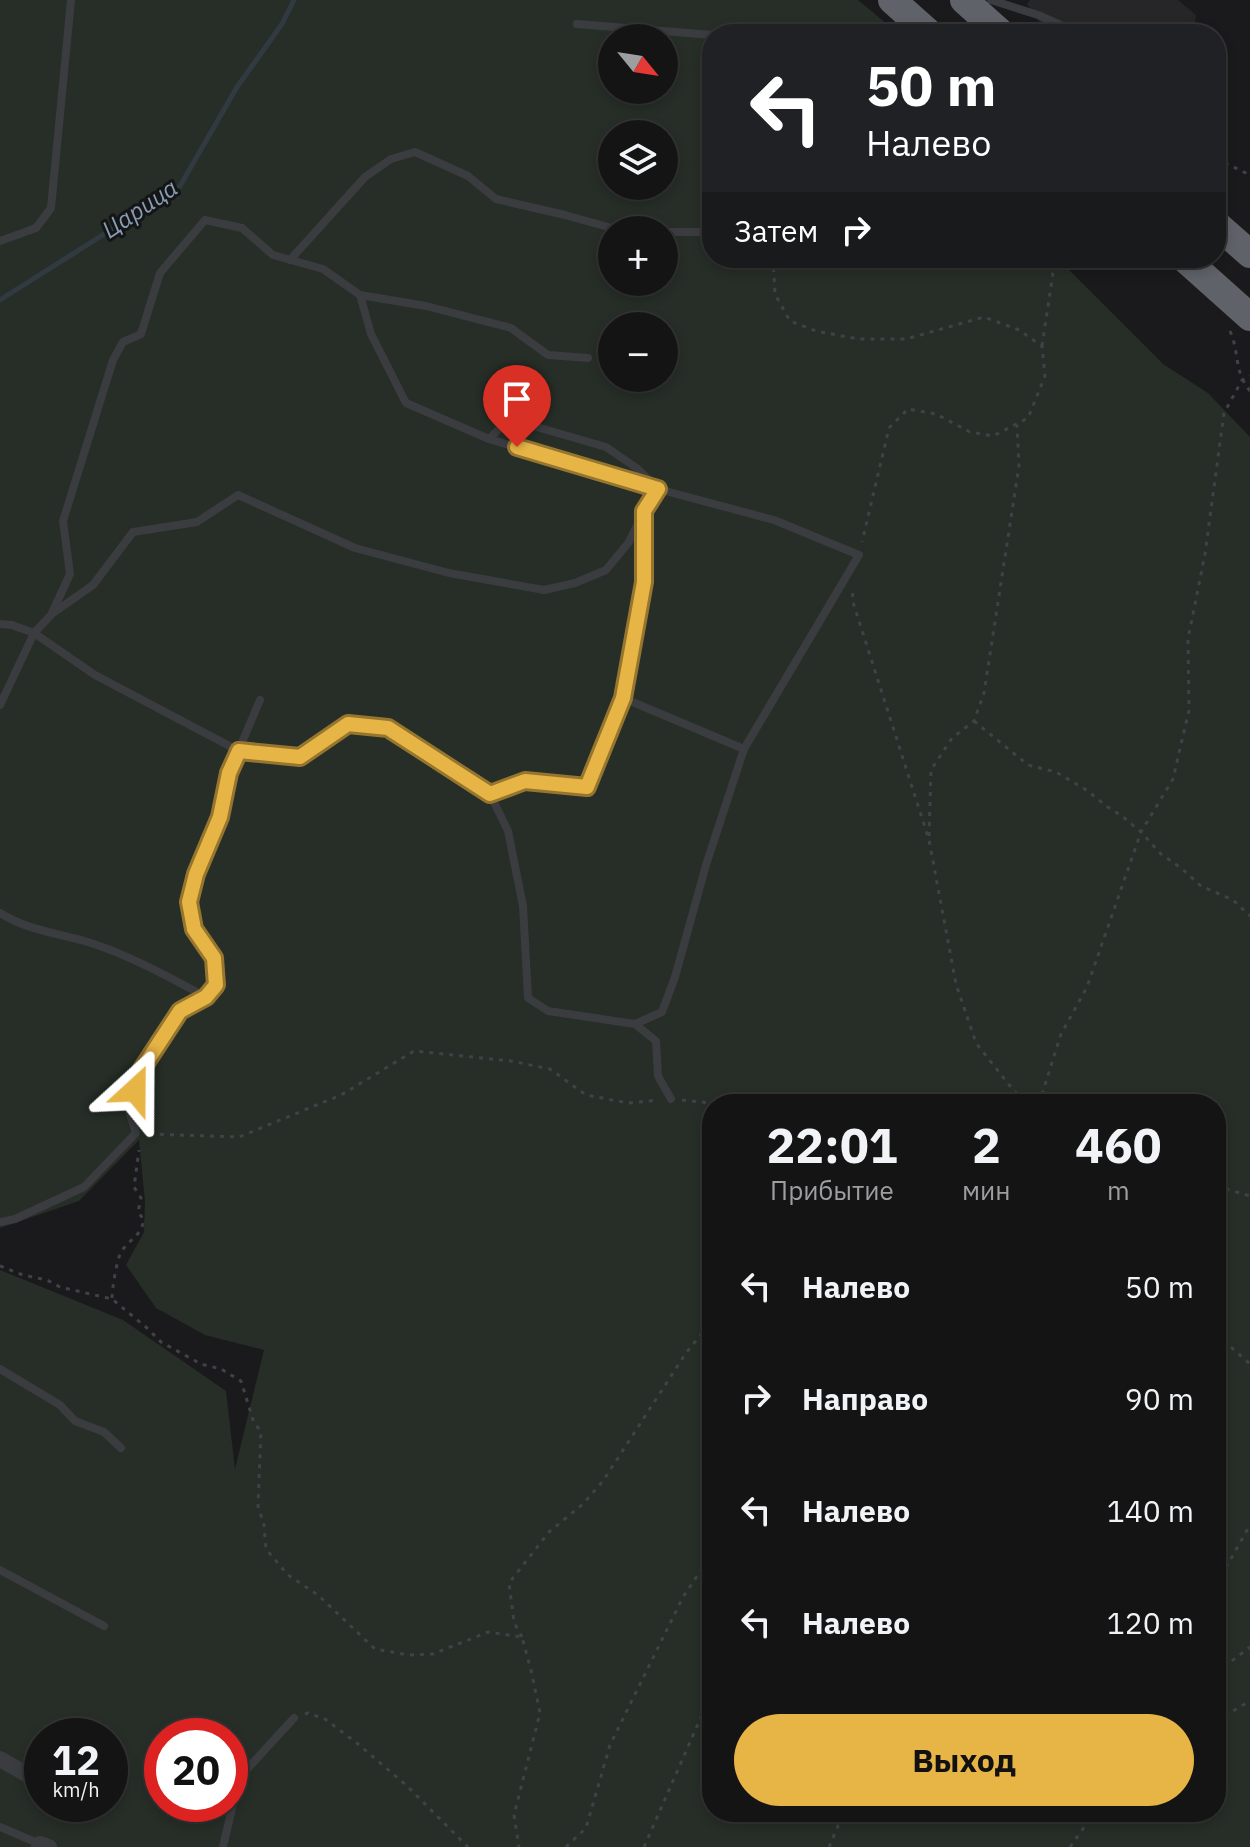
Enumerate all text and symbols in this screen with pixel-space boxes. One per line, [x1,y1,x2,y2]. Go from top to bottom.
north arrow [598,24,678,104]
map controls [598,24,678,392]
text: 50 m [866,49,996,121]
icon: left [734,56,838,160]
text: Налево [866,119,991,166]
button: layers [598,120,678,200]
water label: Царица [95,171,184,245]
icon: right [834,208,878,252]
text: Затем [734,211,818,250]
button: + [598,216,678,296]
button: − [598,312,678,392]
pin [483,365,551,447]
icon: arrive [495,377,539,421]
position arrow [93,1048,177,1132]
text: 22:01 [766,1114,898,1176]
text: 2 [972,1114,1001,1176]
text: 460 [1075,1114,1162,1176]
text: Прибытие [770,1173,894,1207]
text: мин [962,1173,1011,1207]
text: m [1107,1173,1130,1207]
icon: left [734,1264,778,1308]
text: Налево [802,1267,910,1306]
text: 50 m [1125,1267,1194,1306]
icon: right [734,1376,778,1420]
text: Направо [802,1379,928,1418]
text: 90 m [1125,1379,1194,1418]
icon: left [734,1488,778,1532]
text: Налево [802,1491,910,1530]
text: 140 m [1107,1491,1194,1530]
icon: left [734,1600,778,1644]
text: Налево [802,1603,910,1642]
text: 120 m [1107,1603,1194,1642]
button: Выход [734,1714,1194,1806]
speed limit sign: 20 [144,1718,248,1822]
text: 12 [52,1734,100,1786]
text: km/h [52,1776,100,1803]

